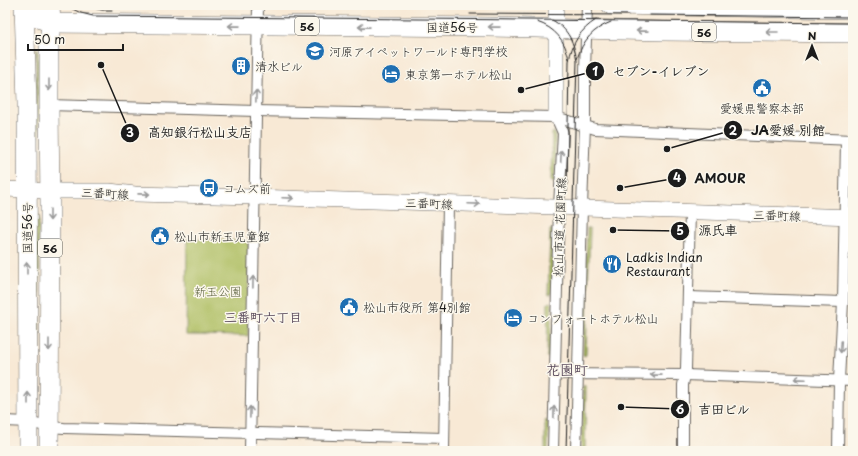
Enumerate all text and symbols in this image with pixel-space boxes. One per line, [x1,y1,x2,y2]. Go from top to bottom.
road number: 56 [295,17,319,35]
street label: 国道56号 [426,18,478,36]
one-way arrow [228,22,241,29]
one-way arrow [358,23,371,31]
road number: 56 [692,23,716,41]
one-way arrow [488,24,501,31]
scale bar [28,26,123,52]
north arrow [792,26,832,66]
one-way arrow [636,27,649,35]
text: N [808,27,817,44]
one-way arrow [766,28,779,36]
text: 50 m [34,30,65,48]
school or university icon: 河原アイペットワールド専門学校 [304,40,326,62]
place label: 河原アイペットワールド専門学校 [329,42,508,60]
building icon: 清水ビル [230,55,252,77]
place label: 清水ビル [255,57,303,75]
callout: セブン-イレブン [585,59,718,84]
text: セブン-イレブン [612,61,710,80]
text: 1 [592,62,598,80]
hotel icon: 東京第一ホテル松山 [380,63,402,85]
place label: 東京第一ホテル松山 [405,65,513,83]
public building icon: 愛媛県警察本部 [751,77,773,99]
one-way arrow [45,78,53,91]
one-way arrow [253,90,260,103]
place label: 愛媛県警察本部 [720,99,804,117]
callout: JA愛媛 別館 [723,118,833,143]
callout: 高知銀行松山支店 [120,120,260,145]
text: JA愛媛 別館 [751,120,825,139]
text: 2 [729,121,738,139]
text: 高知銀行松山支店 [148,122,252,141]
text: 3 [126,123,134,141]
one-way arrow [558,150,565,163]
callout: AMOUR [667,166,753,191]
text: 4 [673,168,681,186]
text: AMOUR [695,168,746,187]
bus stop icon: コムズ前 [198,177,220,199]
street label: 松山市道 花園町線 [548,177,570,277]
place label: コムズ前 [223,179,271,197]
street label: 三番町線 [81,183,129,203]
one-way arrow [137,191,150,198]
street label: 三番町線 [405,193,453,213]
one-way arrow [281,194,294,202]
one-way arrow [467,200,480,208]
street label: 国道56号 [18,202,36,254]
street label: 三番町線 [753,205,801,225]
one-way arrow [46,208,54,221]
callout: 源氏車 [670,218,745,243]
text: 源氏車 [698,220,738,239]
text: 5 [676,221,684,239]
public building icon: 松山市新玉児童館 [149,225,171,247]
place label: 松山市新玉児童館 [174,227,270,245]
road number: 56 [38,239,62,257]
place label: Ladkis Indian Restaurant [626,248,703,280]
restaurant icon: Ladkis Indian Restaurant [601,253,623,275]
one-way arrow [23,262,31,275]
one-way arrow [249,276,256,289]
park label: 新玉公園 [194,282,242,300]
public building icon: 松山市役所 第4別館 [338,296,360,318]
place label: 松山市役所 第4別館 [363,298,471,316]
district label: 三番町六丁目 [224,307,302,326]
hotel icon: コンフォートホテル松山 [502,307,524,329]
place label: コンフォートホテル松山 [527,309,659,327]
one-way arrow [45,338,53,351]
one-way arrow [837,340,844,353]
district label: 花園町 [546,359,588,380]
one-way arrow [650,371,663,379]
one-way arrow [794,375,807,383]
one-way arrow [24,392,32,405]
callout: 吉田ビル [670,397,758,422]
text: 吉田ビル [698,399,750,418]
text: 6 [676,400,685,418]
one-way arrow [246,406,254,419]
one-way arrow [550,406,558,419]

